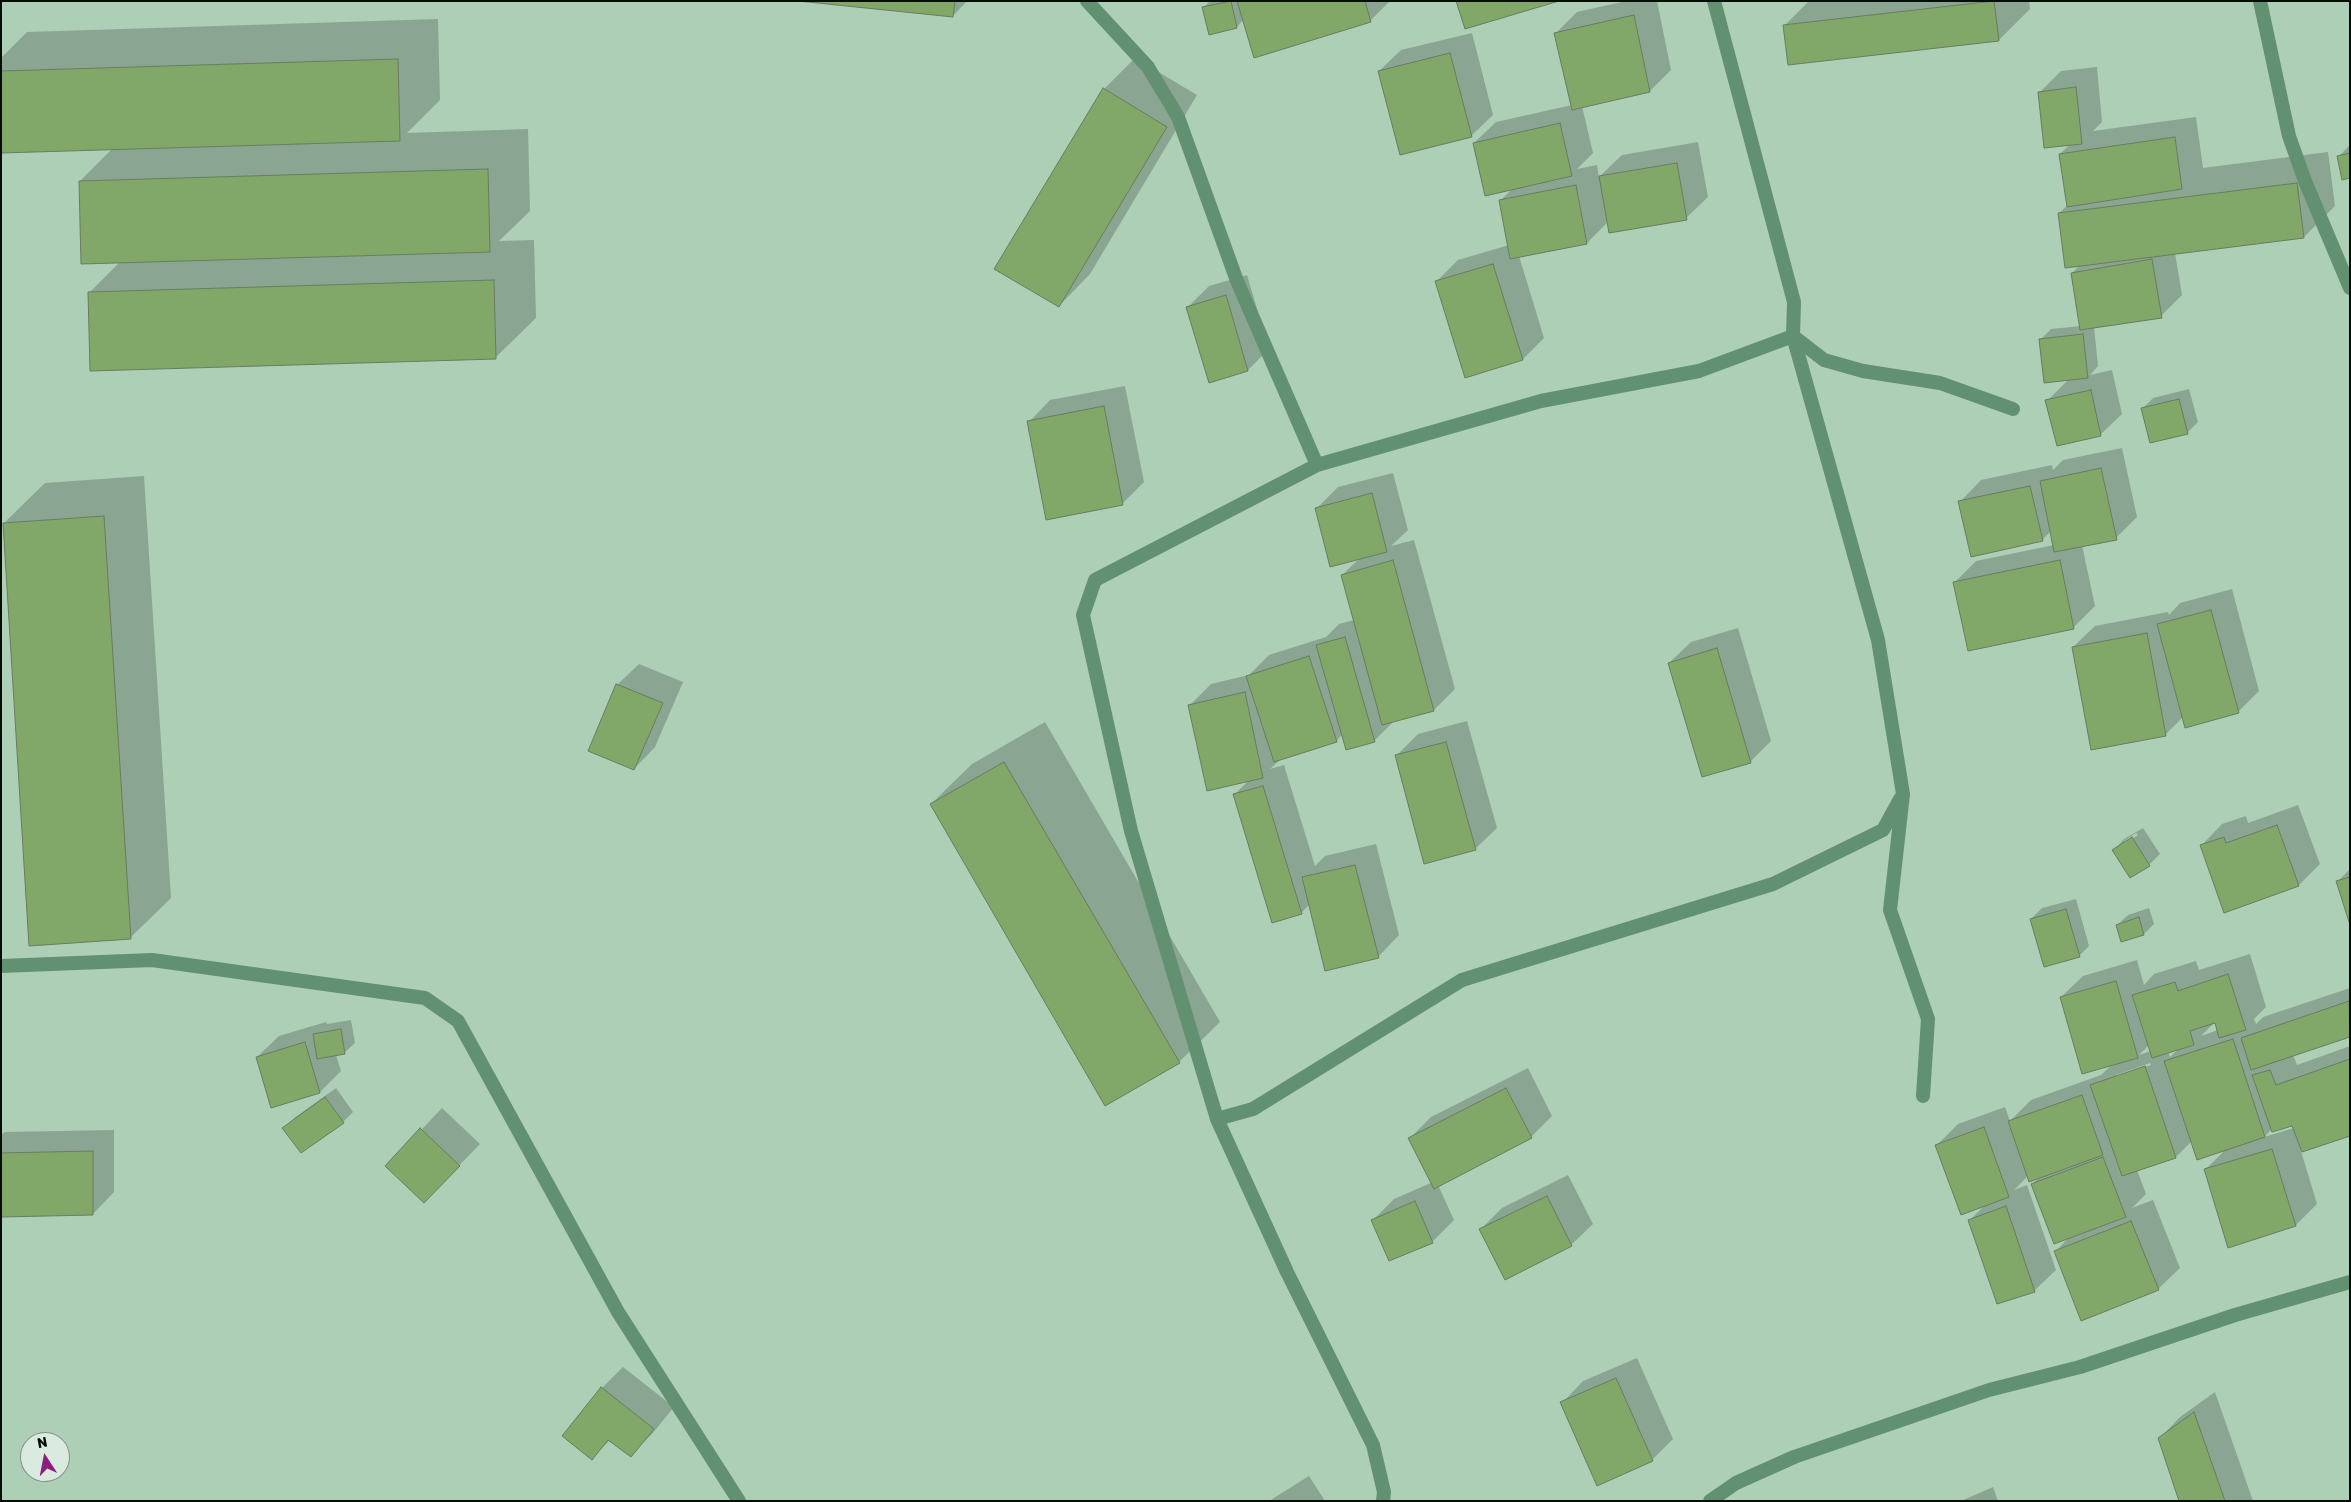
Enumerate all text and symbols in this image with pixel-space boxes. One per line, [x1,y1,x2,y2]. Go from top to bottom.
north arrow [20,1432,70,1482]
text: N [36,1433,49,1452]

